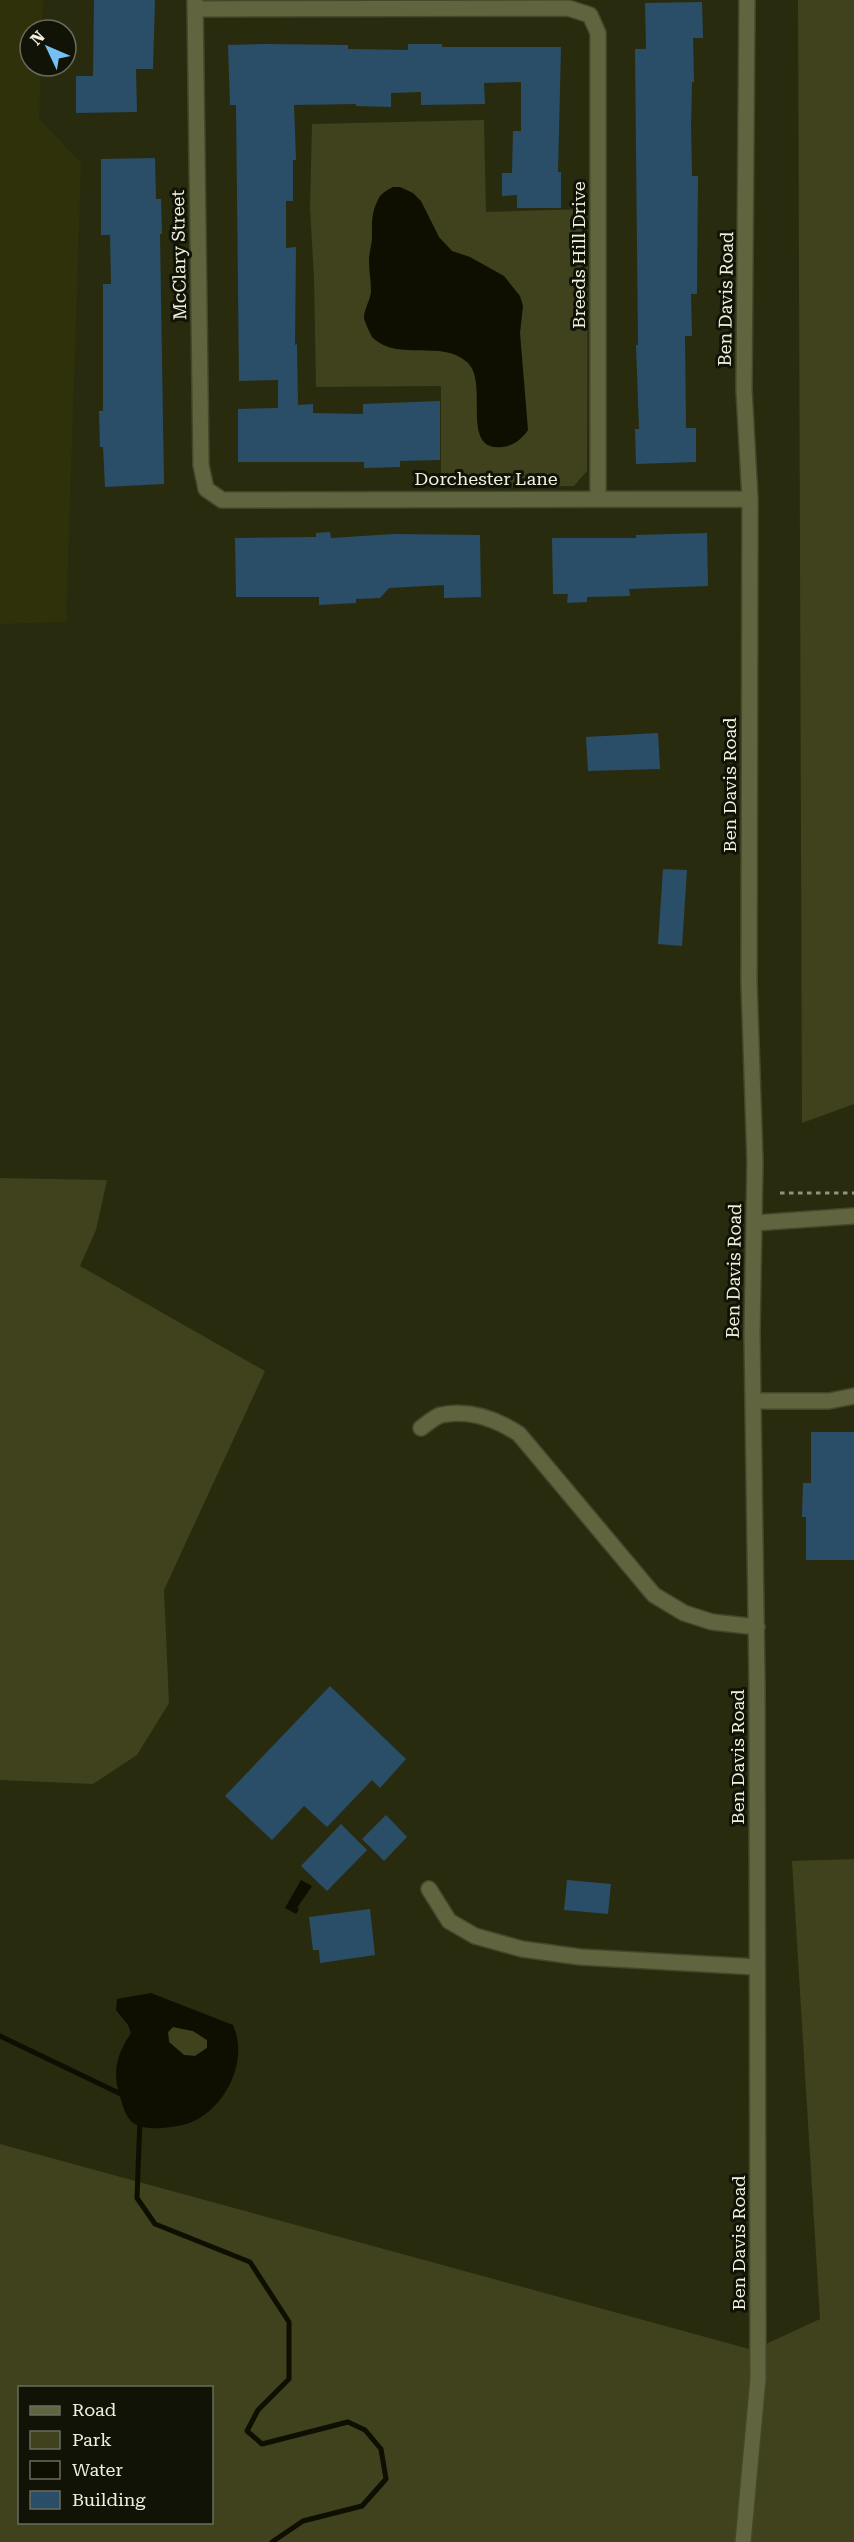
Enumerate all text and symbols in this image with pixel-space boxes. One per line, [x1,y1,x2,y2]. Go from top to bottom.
north arrow [18,18,78,78]
text: N [26,27,49,49]
street label: Breeds Hill Drive [568,181,589,329]
street label: McClary Street [167,189,190,320]
street label: Ben Davis Road [714,231,737,367]
street label: Dorchester Lane [414,468,558,489]
street label: Ben Davis Road [719,717,740,852]
street label: Ben Davis Road [722,1203,745,1339]
street label: Ben Davis Road [727,1689,748,1824]
street label: Ben Davis Road [728,2175,749,2310]
legend [18,2386,213,2524]
text: Road [72,2399,117,2420]
text: Park [72,2429,112,2450]
text: Water [72,2459,123,2480]
text: Building [72,2489,146,2510]

